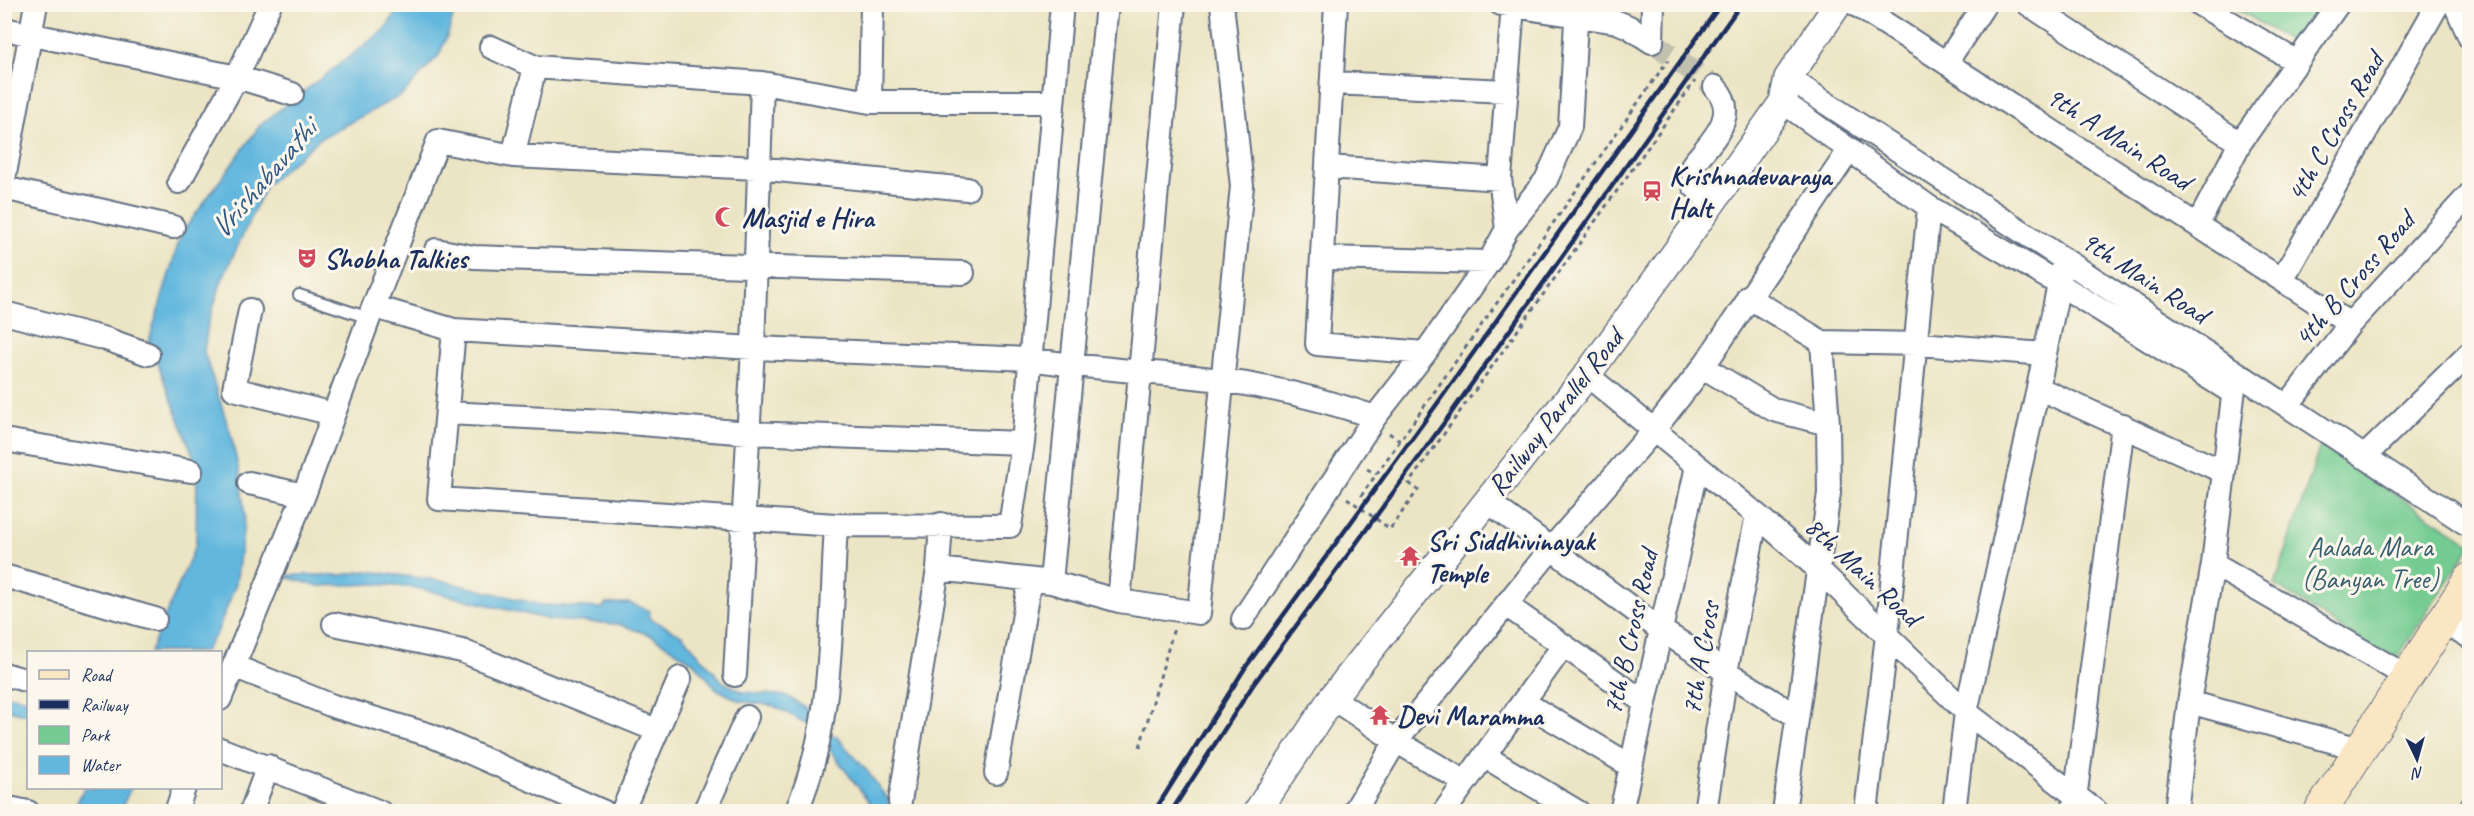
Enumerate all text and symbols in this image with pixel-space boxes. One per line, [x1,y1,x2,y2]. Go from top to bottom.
street label: 4th C Cross Road [2278,43,2394,208]
street label: 9th A Main Road [2040,78,2202,200]
water label: Vrishabavathi [201,106,330,246]
place label: Krishnadevaraya Halt [1669,158,1834,225]
station icon: Krishnadevaraya Halt [1640,179,1664,203]
place label: Masjid e Hira [742,200,876,235]
street label: 4th B Cross Road [2286,201,2425,354]
mosque icon: Masjid e Hira [713,205,737,229]
street label: 9th Main Road [2074,223,2219,333]
place label: Shobha Talkies [324,241,471,276]
theatre icon: Shobha Talkies [295,246,319,270]
street label: Railway Parallel Road [1479,319,1633,502]
street label: 8th Main Road [1798,509,1931,636]
place label: Sri Siddhivinayak Temple [1427,523,1597,590]
park label: Aalada Mara (Banyan Tree) [2302,529,2440,596]
street label: 7th B Cross Road [1594,542,1667,718]
temple icon: Sri Siddhivinayak Temple [1398,544,1422,568]
street label: 7th A Cross [1673,596,1728,717]
legend [27,651,222,789]
text: Road [81,664,114,686]
text: Railway [81,694,129,716]
place label: Devi Maramma [1397,698,1545,733]
temple icon: Devi Maramma [1368,703,1392,727]
text: Park [81,724,111,746]
north arrow [2387,729,2447,789]
text: Water [81,754,122,776]
text: N [2409,763,2424,784]

